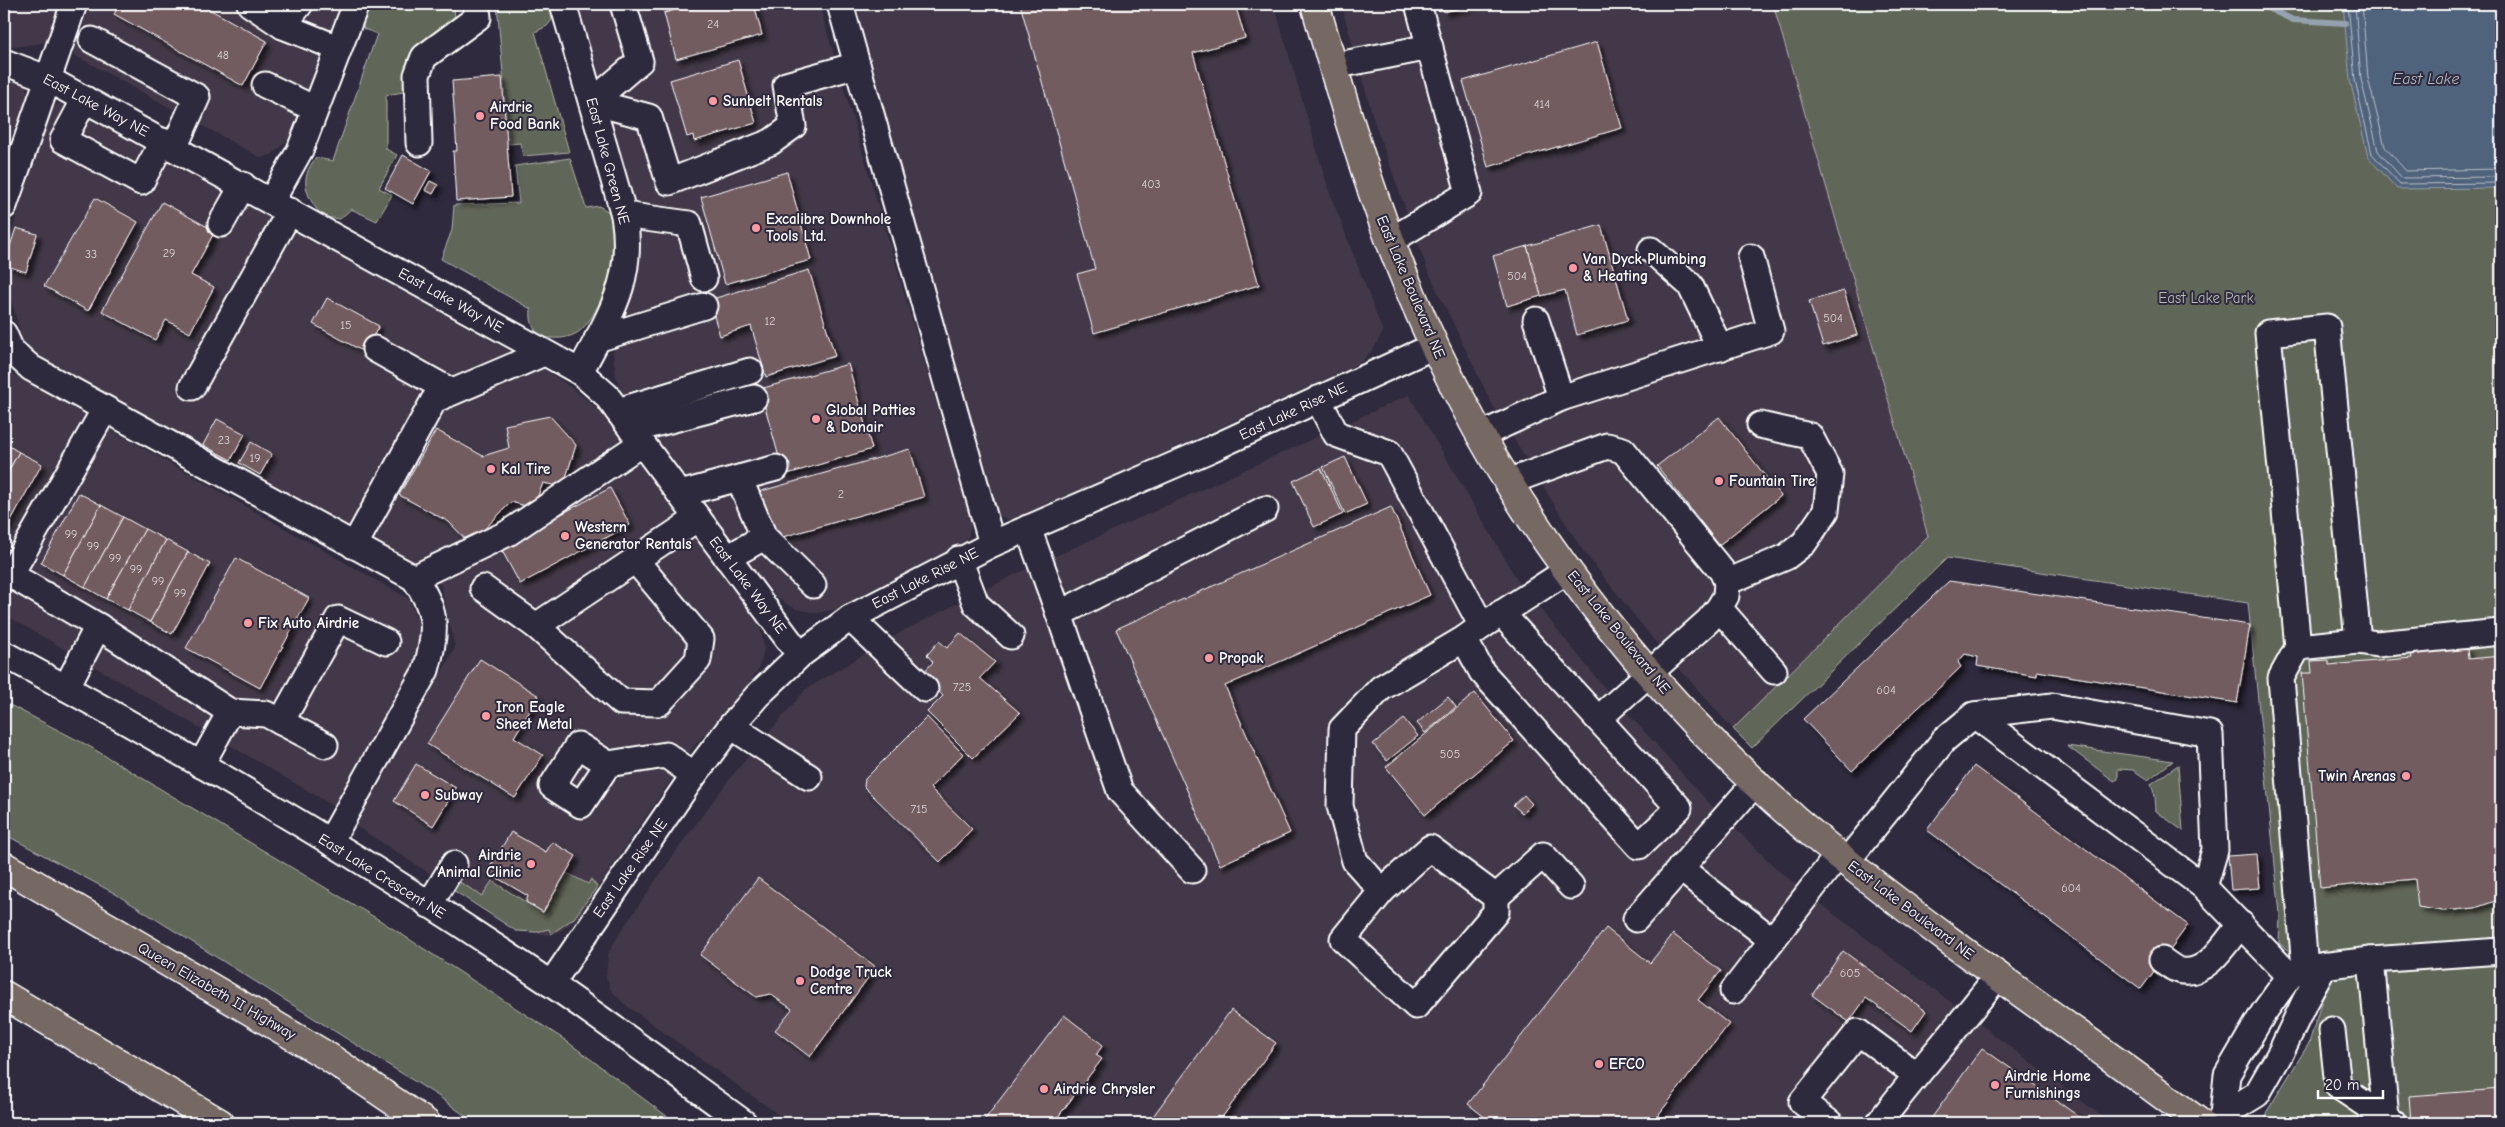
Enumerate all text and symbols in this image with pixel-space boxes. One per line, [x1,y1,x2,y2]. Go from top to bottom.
house number: 24 [707,17,719,31]
house number: 48 [217,48,229,62]
street label: East Lake Way NE [40,70,152,140]
water label: East Lake [2393,70,2459,88]
place label: Sunbelt Rentals [723,92,823,110]
marker: Sunbelt Rentals [707,95,719,107]
street label: East Lake Green NE [582,96,634,226]
house number: 414 [1534,97,1550,111]
place label: Airdrie Food Bank [490,98,560,133]
marker: Airdrie Food Bank [474,110,486,122]
house number: 403 [1141,177,1161,191]
place label: Excalibre Downhole Tools Ltd. [766,210,891,245]
street label: East Lake Boulevard NE [1373,213,1449,361]
marker: Excalibre Downhole Tools Ltd. [750,222,762,234]
house number: 29 [163,246,175,260]
house number: 33 [85,247,97,261]
place label: Van Dyck Plumbing & Heating [1583,250,1707,285]
marker: Van Dyck Plumbing & Heating [1567,262,1579,274]
street label: East Lake Way NE [395,264,507,336]
house number: 504 [1507,269,1527,283]
park label: East Lake Park [2158,289,2254,307]
house number: 504 [1823,311,1843,325]
house number: 12 [764,314,776,328]
house number: 15 [340,318,352,332]
street label: East Lake Rise NE [1236,378,1350,444]
place label: Global Patties & Donair [826,401,915,436]
marker: Global Patties & Donair [810,413,822,425]
house number: 23 [218,433,230,447]
house number: 19 [249,451,261,465]
place label: Kal Tire [501,460,550,478]
marker: Kal Tire [485,463,497,475]
place label: Fountain Tire [1729,472,1815,490]
marker: Fountain Tire [1713,475,1725,487]
house number: 2 [838,487,844,501]
place label: Western Generator Rentals [575,518,692,553]
house number: 99 [65,527,77,541]
marker: Western Generator Rentals [559,530,571,542]
street label: East Lake Way NE [706,533,790,637]
house number: 99 [87,539,99,553]
street label: East Lake Rise NE [869,543,981,613]
house number: 99 [109,551,121,565]
house number: 99 [130,562,142,576]
street label: East Lake Boulevard NE [1564,567,1674,697]
house number: 99 [152,574,164,588]
house number: 99 [174,586,186,600]
place label: Fix Auto Airdrie [258,614,359,632]
marker: Fix Auto Airdrie [242,617,254,629]
place label: Propak [1219,649,1264,667]
marker: Propak [1203,652,1215,664]
house number: 725 [953,680,971,694]
house number: 604 [1876,683,1896,697]
place label: Iron Eagle Sheet Metal [496,698,572,733]
marker: Iron Eagle Sheet Metal [480,710,492,722]
house number: 505 [1440,747,1460,761]
place label: Twin Arenas [2318,767,2396,785]
marker: Twin Arenas [2400,770,2412,782]
place label: Subway [435,786,483,804]
marker: Subway [419,789,431,801]
house number: 715 [911,802,927,816]
street label: East Lake Rise NE [589,815,671,921]
street label: East Lake Crescent NE [315,830,449,922]
place label: Airdrie Animal Clinic [437,846,521,881]
street label: East Lake Boulevard NE [1844,857,1978,963]
marker: Airdrie Animal Clinic [525,858,537,870]
house number: 604 [2061,881,2081,895]
street label: Queen Elizabeth II Highway [135,938,299,1044]
place label: Dodge Truck Centre [810,963,893,998]
house number: 605 [1840,966,1860,980]
marker: Dodge Truck Centre [794,975,806,987]
place label: EFCO [1609,1055,1645,1073]
marker: EFCO [1593,1058,1605,1070]
place label: Airdrie Home Furnishings [2005,1067,2091,1102]
scale bar [2318,1067,2382,1099]
text: 20 m [2325,1076,2359,1094]
marker: Airdrie Home Furnishings [1989,1079,2001,1091]
place label: Airdrie Chrysler [1054,1080,1155,1098]
marker: Airdrie Chrysler [1038,1083,1050,1095]

